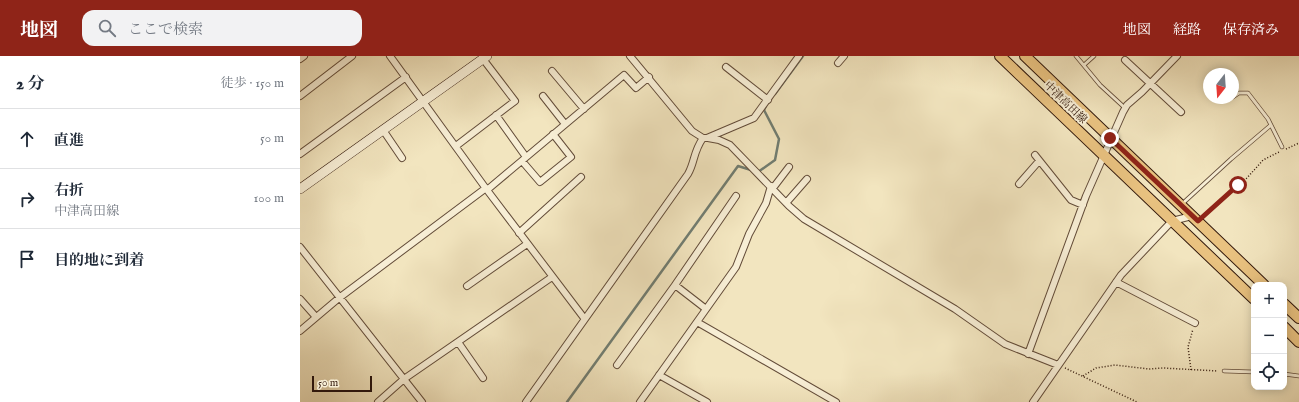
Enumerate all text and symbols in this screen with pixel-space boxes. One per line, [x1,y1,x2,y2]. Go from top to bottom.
search box [82,10,362,46]
icon: search [96,17,118,39]
text: 地図 [20,19,58,43]
text: ここで検索 [128,20,203,39]
text: 地図 [1123,21,1151,39]
text: 経路 [1173,21,1201,39]
text: 保存済み [1223,21,1279,39]
north arrow [1203,68,1239,104]
text: 2 分 [16,74,45,95]
text: 徒歩 · 150 m [221,75,284,92]
street label: 中津高田線 [1041,79,1090,127]
icon: ahead [16,128,38,150]
route end [1101,129,1119,147]
text: 50 m [260,130,284,147]
text: 直進 [54,131,84,150]
route start [1229,176,1247,194]
text: 右折 [54,181,84,200]
icon: right [16,188,38,210]
text: 100 m [254,190,284,207]
text: 中津高田線 [54,203,119,220]
icon: arrive [16,248,38,270]
text: 目的地に到着 [54,251,144,270]
map controls [1251,282,1287,390]
button: + [1251,282,1287,318]
button: − [1251,318,1287,354]
button: locate [1251,354,1287,390]
scale bar [312,374,372,393]
text: 50 m [318,376,338,390]

